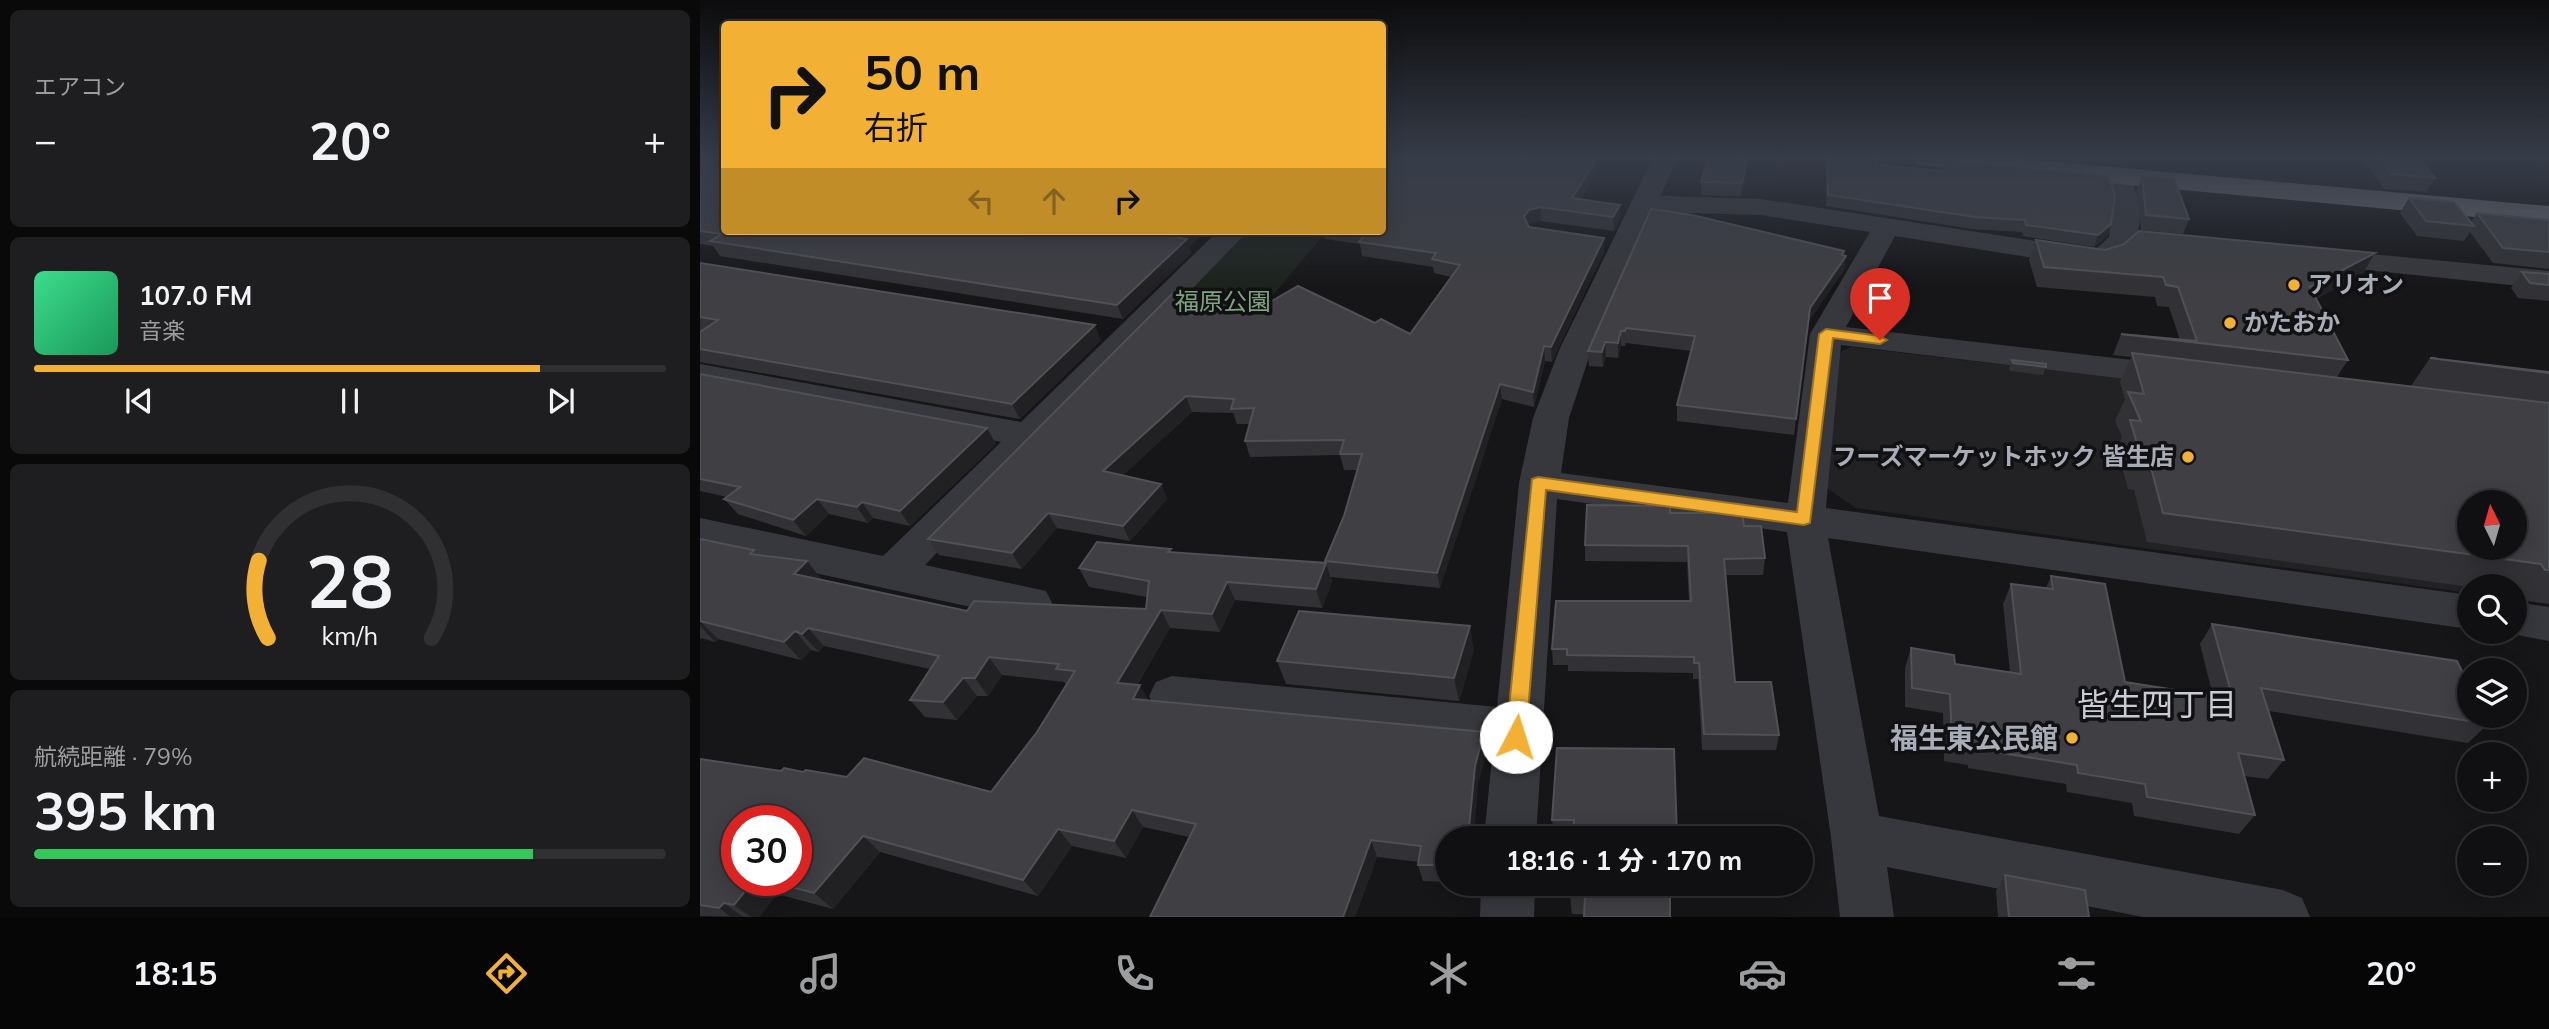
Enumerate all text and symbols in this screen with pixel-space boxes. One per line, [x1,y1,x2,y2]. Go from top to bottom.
text: 50 m [864,41,980,102]
icon: right [749,49,840,140]
text: エアコン [34,72,126,101]
text: 右折 [864,107,928,147]
text: 20° [309,108,391,173]
text: − [34,116,57,164]
text: + [643,116,666,164]
icon: left [962,182,1000,220]
icon: ahead [1035,182,1073,220]
icon: right [1108,182,1146,220]
pin [1850,268,1910,340]
place label: アリオン [2308,269,2404,299]
marker: アリオン [2286,277,2302,293]
text: 107.0 FM [139,279,252,312]
icon: arrive [1861,279,1899,317]
park label: 福原公園 [1175,286,1271,316]
place label: かたおか [2244,307,2340,337]
marker: かたおか [2222,315,2238,331]
text: 音楽 [139,316,185,345]
icon: previous [120,382,158,420]
icon: pause [331,382,369,420]
icon: next [542,382,580,420]
place label: フーズマーケットホック 皆生店 [1833,441,2174,471]
marker: フーズマーケットホック 皆生店 [2180,449,2196,465]
north arrow [2457,490,2527,560]
map controls [2457,490,2527,896]
text: 28 [306,535,394,626]
button: search [2457,574,2527,644]
text: km/h [322,620,378,651]
button: layers [2457,658,2527,728]
district label: 皆生四丁目 [2077,684,2237,724]
position arrow [1479,700,1553,774]
place label: 福生東公民館 [1890,720,2058,755]
marker: 福生東公民館 [2064,730,2080,746]
text: 航続距離 · 79% [34,742,192,771]
button: + [2457,742,2527,812]
text: 395 km [34,778,217,843]
speed limit sign: 30 [721,805,812,896]
button: − [2457,826,2527,896]
text: 18:16 · 1 分 · 170 m [1506,844,1742,877]
icon: directions [482,949,531,998]
icon: music [796,949,845,998]
icon: phone [1110,949,1159,998]
icon: climate [1424,949,1473,998]
icon: car [1738,949,1787,998]
icon: filters [2052,949,2101,998]
text: 18:15 [132,953,217,993]
text: 20° [2366,953,2416,993]

